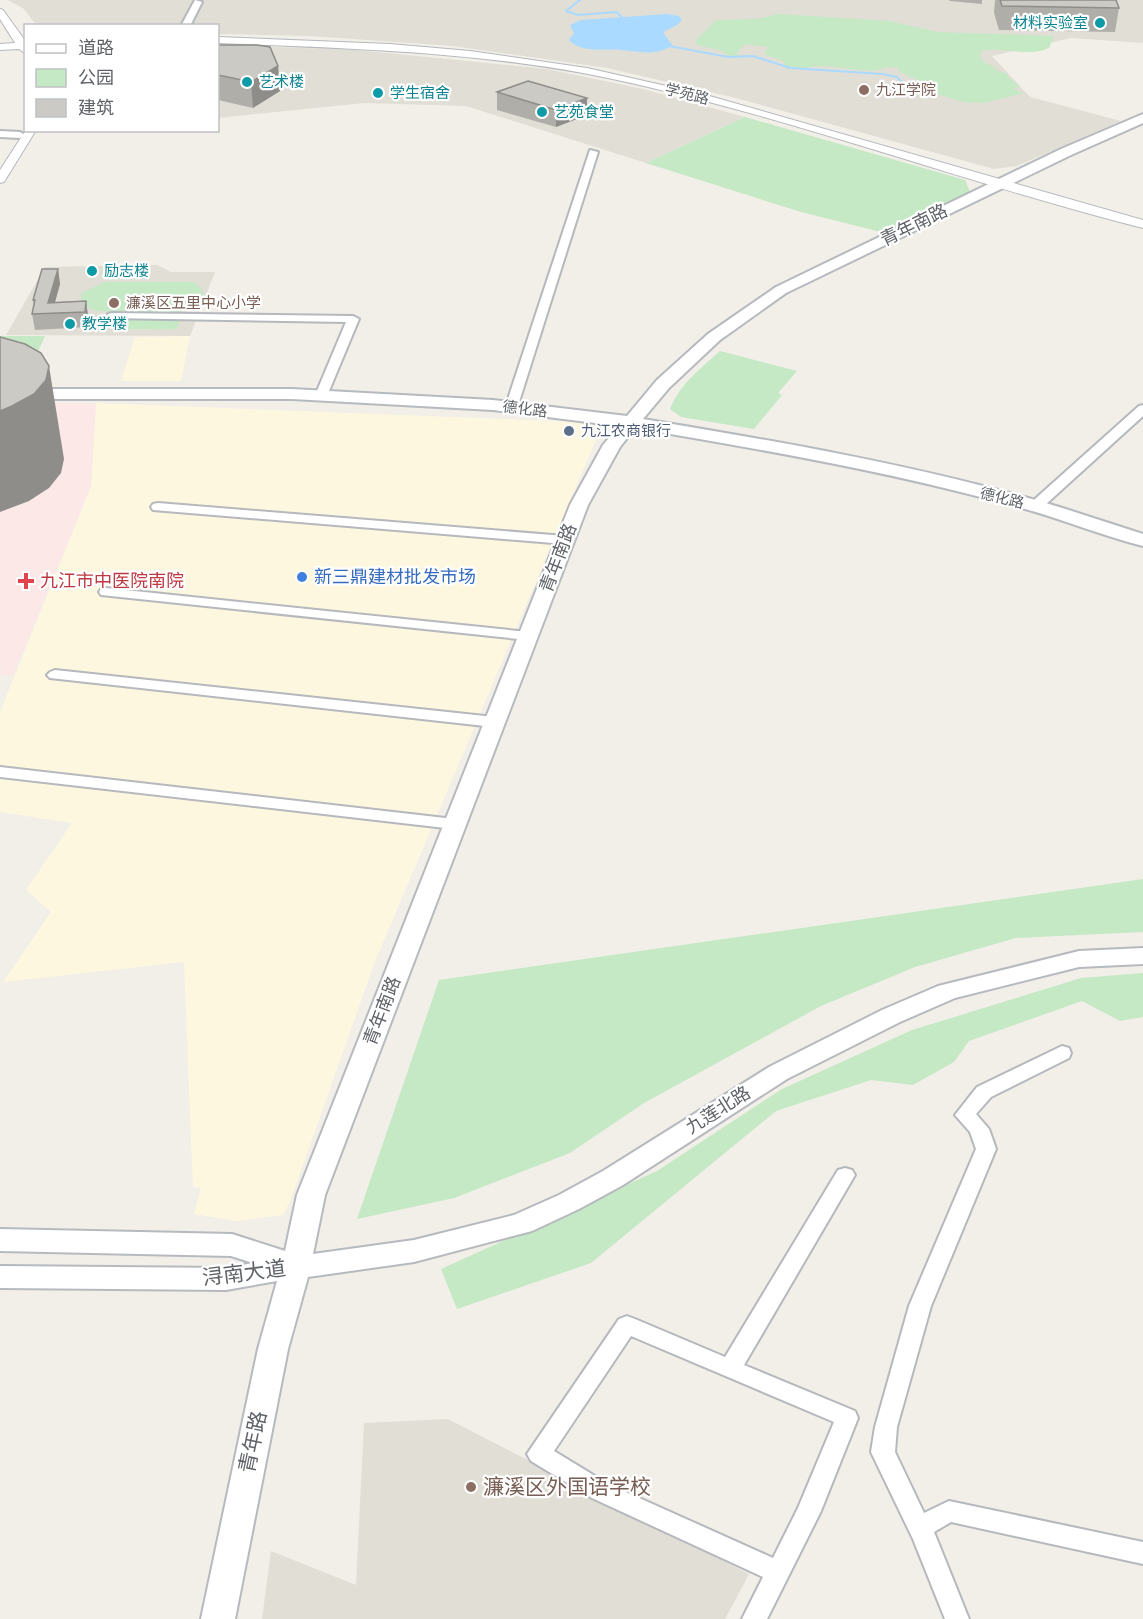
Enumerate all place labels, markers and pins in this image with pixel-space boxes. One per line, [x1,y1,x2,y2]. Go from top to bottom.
place label: 材料实验室 [1013,14,1088,32]
marker: 材料实验室 [1093,16,1107,30]
place label: 艺术楼 [259,73,304,91]
marker: 艺术楼 [240,75,254,89]
place label: 九江学院 [876,81,936,99]
marker: 九江学院 [857,83,871,97]
place label: 学生宿舍 [390,84,450,102]
marker: 学生宿舍 [371,86,385,100]
place label: 艺苑食堂 [554,103,614,121]
marker: 艺苑食堂 [535,105,549,119]
place label: 励志楼 [104,262,149,280]
marker: 励志楼 [85,264,99,278]
place label: 濂溪区五里中心小学 [126,294,261,312]
marker: 濂溪区五里中心小学 [107,296,121,310]
place label: 教学楼 [82,315,127,333]
marker: 教学楼 [63,317,77,331]
place label: 九江农商银行 [581,422,671,440]
marker: 九江农商银行 [562,424,576,438]
place label: 新三鼎建材批发市场 [314,566,476,588]
place label: 九江市中医院南院 [40,570,184,592]
marker: 新三鼎建材批发市场 [295,570,309,584]
marker: 九江市中医院南院 [17,572,35,590]
place label: 濂溪区外国语学校 [483,1474,651,1499]
marker: 濂溪区外国语学校 [464,1480,478,1494]

